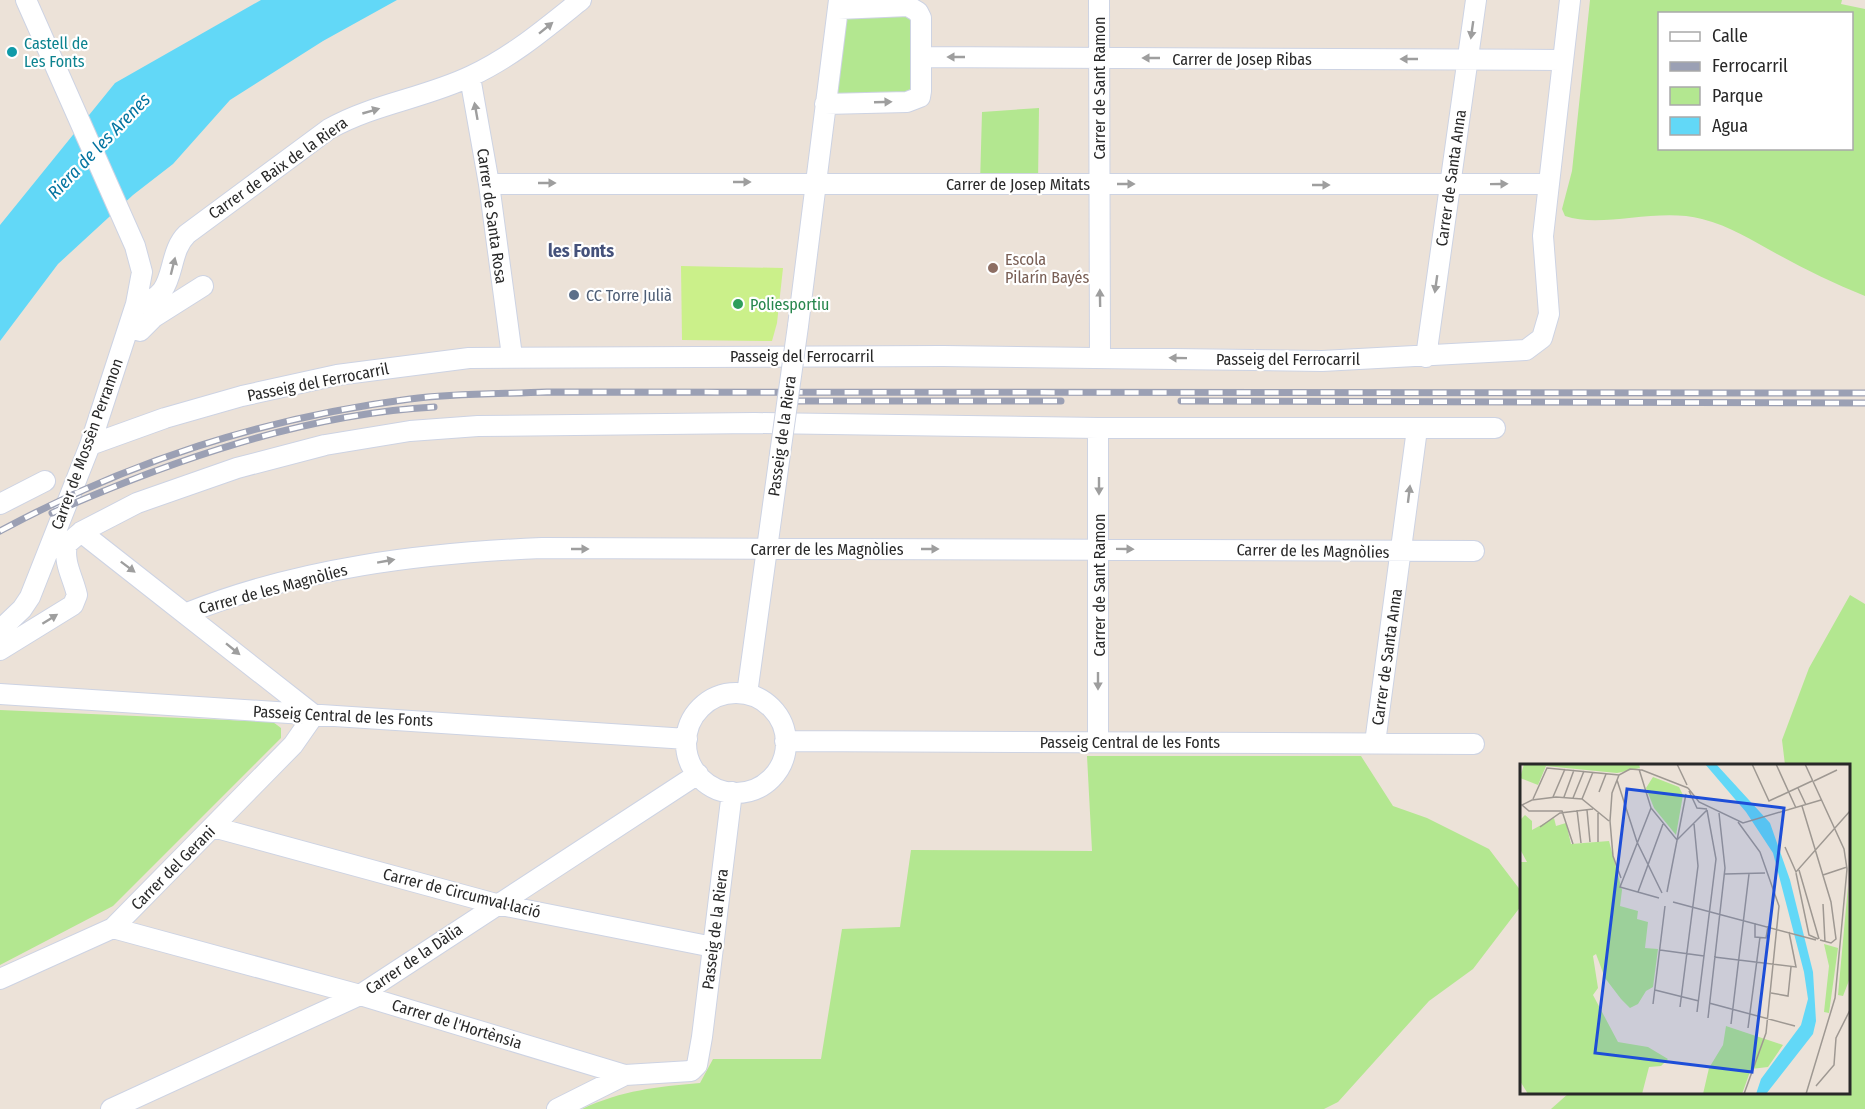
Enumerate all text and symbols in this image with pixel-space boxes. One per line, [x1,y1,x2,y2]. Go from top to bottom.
legend [1658,12,1853,150]
street label: Carrer de Sant Ramon [1090,17,1109,159]
one-way arrow [1468,20,1477,39]
one-way arrow [538,22,553,34]
text: Calle [1712,25,1748,47]
place label: Castell de Les Fonts [24,34,88,71]
marker: Castell de Les Fonts [5,45,19,59]
street label: Carrer de Josep Ribas [1172,50,1312,69]
one-way arrow [947,52,966,62]
one-way arrow [1142,53,1161,63]
one-way arrow [1400,54,1419,64]
text: Ferrocarril [1712,55,1788,77]
text: Parque [1712,85,1763,107]
water label: Riera de les Arenes [43,88,155,203]
one-way arrow [874,98,893,107]
one-way arrow [472,102,481,121]
one-way arrow [362,106,380,115]
street label: Carrer de Santa Anna [1432,108,1470,248]
street label: Carrer de Baix de la Riera [205,113,351,223]
text: Agua [1712,115,1748,137]
street label: Carrer de Santa Rosa [473,147,511,285]
street label: Carrer de Josep Mitats [946,175,1090,194]
one-way arrow [733,177,752,187]
one-way arrow [538,178,557,188]
one-way arrow [1117,179,1136,189]
one-way arrow [1489,179,1508,189]
one-way arrow [1312,180,1331,190]
district label: les Fonts [548,240,614,262]
place label: Escola Pilarín Bayés [1005,250,1090,287]
one-way arrow [169,256,178,274]
marker: Escola Pilarín Bayés [986,261,1000,275]
one-way arrow [1432,274,1441,293]
place label: CC Torre Julià [586,286,672,305]
marker: CC Torre Julià [567,288,581,302]
one-way arrow [1095,289,1104,308]
place label: Poliesportiu [750,295,829,314]
marker: Poliesportiu [731,297,745,311]
street label: Passeig del Ferrocarril [730,347,874,366]
street label: Passeig del Ferrocarril [1216,350,1360,369]
one-way arrow [1169,354,1188,363]
street label: Carrer de Mossèn Perramon [47,356,127,532]
street label: Passeig del Ferrocarril [246,359,390,405]
street label: Passeig de la Riera [764,374,800,498]
one-way arrow [1094,477,1103,496]
one-way arrow [1404,484,1413,503]
street label: Carrer de Sant Ramon [1090,514,1109,656]
street label: Carrer de les Magnòlies [750,540,904,559]
street label: Carrer de les Magnòlies [1236,540,1390,562]
one-way arrow [570,544,589,554]
one-way arrow [920,544,939,554]
one-way arrow [1115,544,1134,554]
one-way arrow [376,557,395,566]
street label: Carrer de les Magnòlies [197,560,350,618]
one-way arrow [120,561,135,573]
street label: Carrer de Santa Anna [1368,587,1406,727]
one-way arrow [41,614,58,625]
one-way arrow [225,643,240,655]
one-way arrow [1093,672,1103,691]
street label: Passeig Central de les Fonts [252,702,434,730]
street label: Passeig Central de les Fonts [1040,733,1220,752]
inset map [1520,764,1850,1094]
street label: Carrer del Gerani [127,822,219,914]
street label: Carrer de Circumval·lació [381,864,543,922]
street label: Passeig de la Riera [698,867,732,990]
street label: Carrer de la Dàlia [362,920,466,998]
street label: Carrer de l'Hortènsia [390,995,524,1053]

